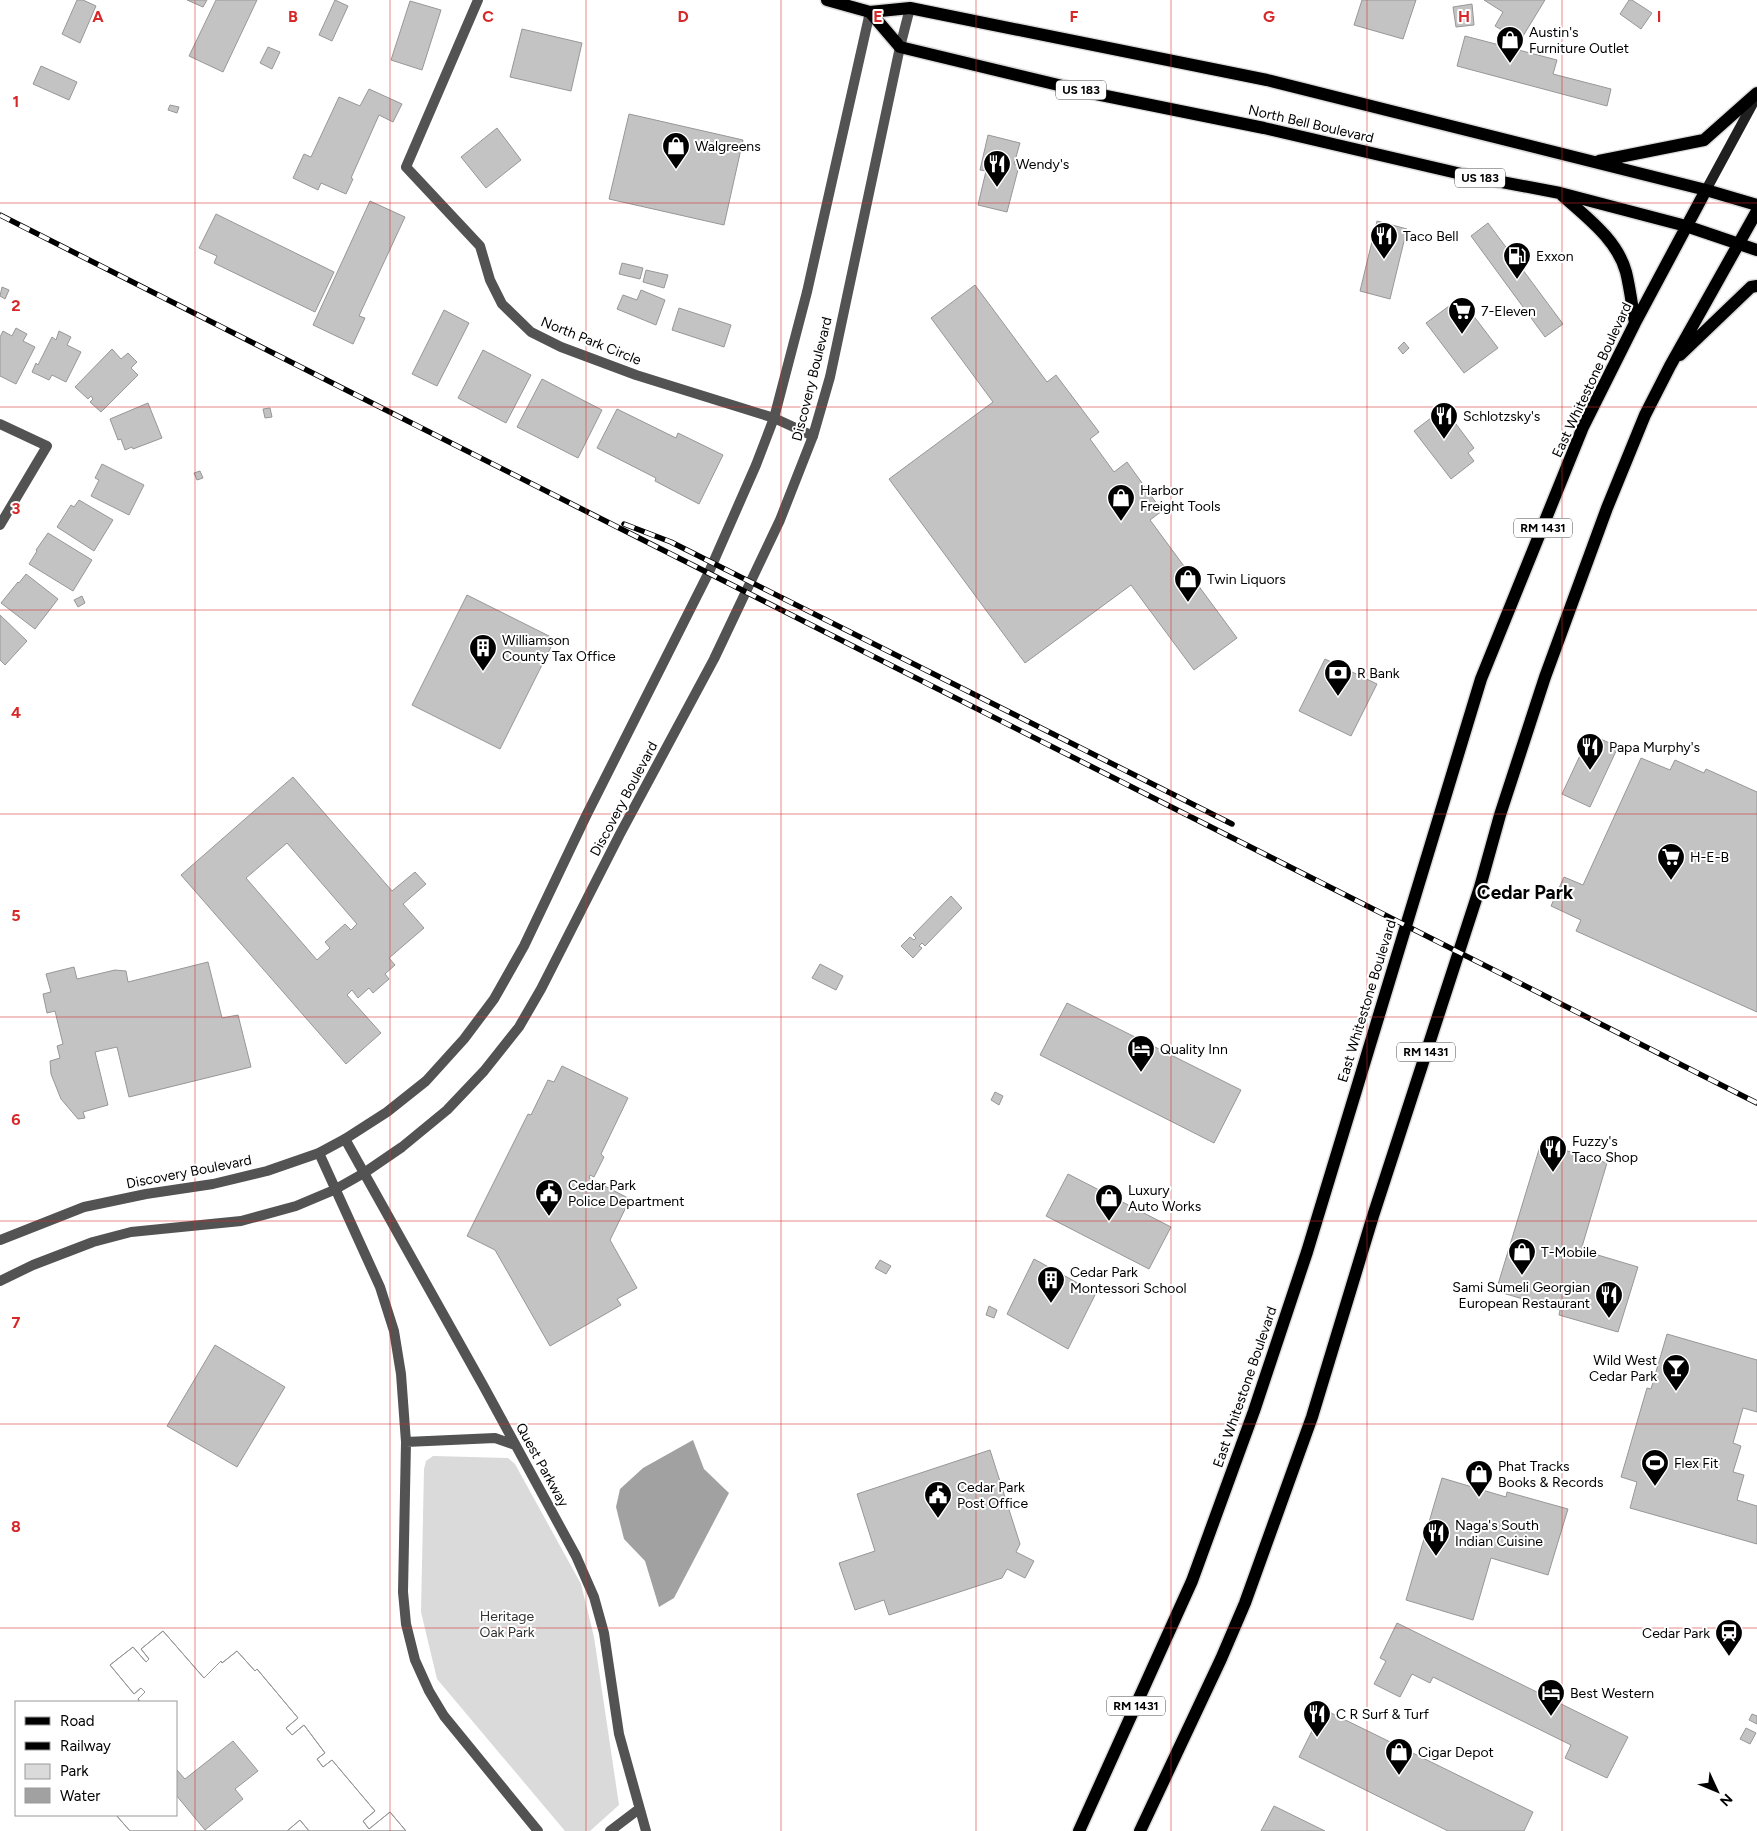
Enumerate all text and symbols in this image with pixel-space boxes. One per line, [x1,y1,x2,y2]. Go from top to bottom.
text: A [92,7,104,26]
text: B [288,7,298,26]
text: C [482,7,494,26]
text: D [677,7,689,26]
text: E [873,7,883,26]
text: F [1070,7,1079,26]
text: G [1263,7,1275,26]
text: H [1458,7,1470,26]
text: I [1657,7,1661,26]
place label: Austin's Furniture Outlet [1529,24,1629,57]
shop icon: Austin's Furniture Outlet [1495,25,1525,64]
road number: US 183 [1056,80,1106,100]
text: 1 [13,92,19,111]
street label: North Bell Boulevard [1247,101,1375,147]
shop icon: Walgreens [661,131,691,170]
place label: Walgreens [695,138,761,155]
restaurant icon: Wendy's [982,149,1012,188]
place label: Wendy's [1016,156,1069,173]
road number: US 183 [1455,168,1505,188]
restaurant icon: Taco Bell [1369,221,1399,260]
place label: Taco Bell [1403,228,1459,245]
fuel station icon: Exxon [1502,241,1532,280]
place label: Exxon [1536,248,1574,265]
text: 2 [11,296,21,315]
supermarket icon: 7-Eleven [1447,296,1477,335]
street label: East Whitestone Boulevard [1549,300,1635,460]
place label: 7-Eleven [1481,303,1536,320]
street label: North Park Circle [538,313,644,369]
street label: Discovery Boulevard [788,315,836,443]
restaurant icon: Schlotzsky's [1429,401,1459,440]
place label: Schlotzsky's [1463,408,1540,425]
place label: Harbor Freight Tools [1140,482,1221,515]
shop icon: Harbor Freight Tools [1106,483,1136,522]
text: 3 [12,499,21,518]
road number: RM 1431 [1514,518,1572,538]
shop icon: Twin Liquors [1173,564,1203,603]
place label: Twin Liquors [1207,571,1286,588]
place label: Williamson County Tax Office [502,632,616,665]
building icon: Williamson County Tax Office [468,633,498,672]
bank icon: R Bank [1323,658,1353,697]
place label: R Bank [1357,665,1400,682]
text: 4 [11,703,21,722]
restaurant icon: Papa Murphy's [1575,732,1605,771]
street label: Discovery Boulevard [587,739,661,859]
place label: Papa Murphy's [1609,739,1700,756]
supermarket icon: H-E-B [1656,842,1686,881]
place label: H-E-B [1690,849,1729,866]
district label: Cedar Park [1477,881,1574,904]
text: 5 [11,906,21,925]
street label: East Whitestone Boulevard [1334,918,1400,1084]
hotel icon: Quality Inn [1126,1034,1156,1073]
place label: Quality Inn [1160,1041,1228,1058]
road number: RM 1431 [1397,1042,1455,1062]
text: 6 [11,1110,21,1129]
place label: Fuzzy's Taco Shop [1572,1133,1638,1166]
restaurant icon: Fuzzy's Taco Shop [1538,1134,1568,1173]
street label: Discovery Boulevard [125,1151,253,1193]
place label: Cedar Park Police Department [568,1177,684,1210]
public building icon: Cedar Park Police Department [534,1178,564,1217]
place label: Luxury Auto Works [1128,1182,1201,1215]
shop icon: Luxury Auto Works [1094,1183,1124,1222]
shop icon: T-Mobile [1507,1237,1537,1276]
place label: T-Mobile [1541,1244,1597,1261]
place label: Cedar Park Montessori School [1070,1264,1187,1297]
building icon: Cedar Park Montessori School [1036,1265,1066,1304]
place label: Sami Sumeli Georgian European Restaurant [1452,1279,1590,1312]
restaurant icon: Sami Sumeli Georgian European Restaurant [1594,1280,1624,1319]
street label: East Whitestone Boulevard [1209,1304,1281,1470]
text: 7 [12,1313,21,1332]
place label: Wild West Cedar Park [1589,1352,1657,1385]
bar icon: Wild West Cedar Park [1661,1353,1691,1392]
street label: Quest Parkway [512,1420,572,1511]
sports icon: Flex Fit [1640,1448,1670,1487]
place label: Flex Fit [1674,1455,1719,1472]
place label: Phat Tracks Books & Records [1498,1458,1604,1491]
shop icon: Phat Tracks Books & Records [1464,1459,1494,1498]
place label: Cedar Park Post Office [957,1479,1028,1512]
public building icon: Cedar Park Post Office [923,1480,953,1519]
text: 8 [11,1517,21,1536]
place label: Naga's South Indian Cuisine [1455,1517,1543,1550]
restaurant icon: Naga's South Indian Cuisine [1421,1518,1451,1557]
park label: Heritage Oak Park [480,1608,535,1641]
station icon: Cedar Park [1714,1618,1744,1657]
place label: Cedar Park [1642,1625,1710,1642]
hotel icon: Best Western [1536,1678,1566,1717]
place label: Best Western [1570,1685,1654,1702]
road number: RM 1431 [1107,1696,1165,1715]
restaurant icon: C R Surf & Turf [1302,1699,1332,1738]
legend [15,1701,178,1816]
place label: C R Surf & Turf [1336,1706,1430,1723]
text: Road [60,1712,95,1730]
text: Railway [60,1737,111,1755]
shop icon: Cigar Depot [1384,1737,1414,1776]
place label: Cigar Depot [1418,1744,1494,1761]
text: Park [60,1762,89,1780]
north arrow [1692,1766,1742,1816]
text: Water [60,1787,100,1805]
text: N [1716,1790,1736,1809]

